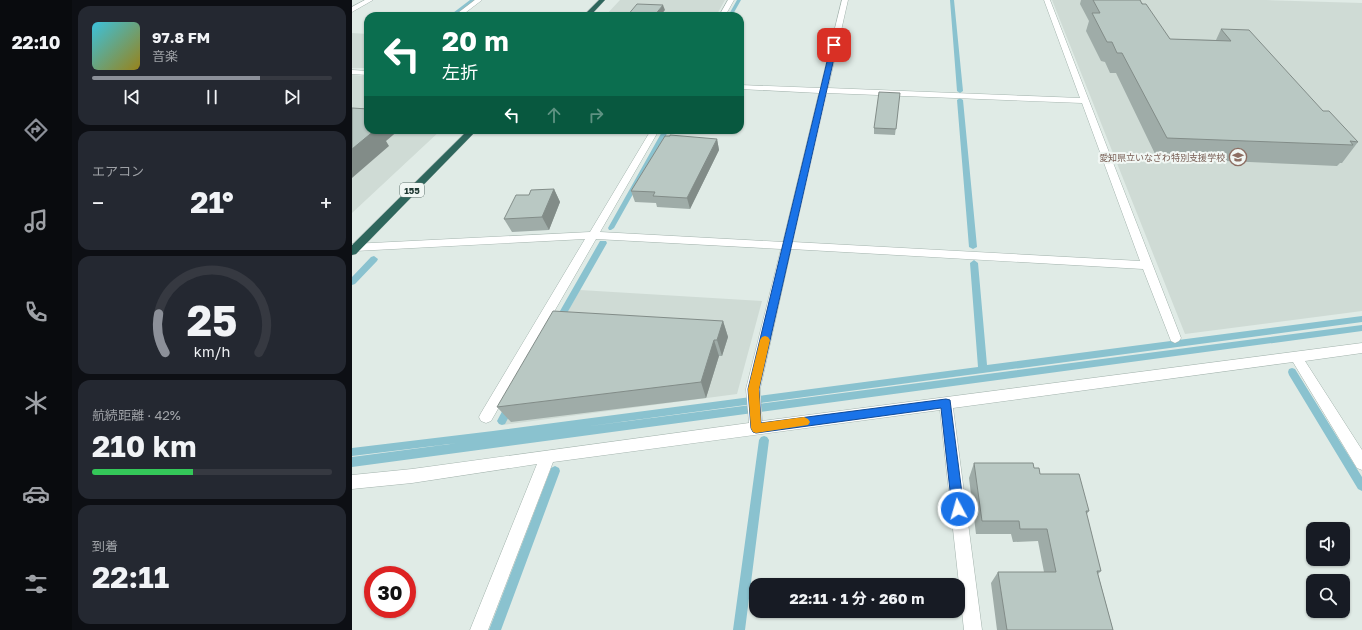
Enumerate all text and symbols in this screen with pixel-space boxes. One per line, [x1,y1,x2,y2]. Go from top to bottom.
text: 20 m [442,24,509,57]
text: 97.8 FM [152,28,210,46]
icon: left [376,28,428,80]
pin [817,28,851,62]
text: 22:10 [12,31,60,53]
icon: arrive [823,34,845,56]
text: 音楽 [152,48,178,64]
text: 左折 [442,61,478,83]
icon: previous [121,86,143,108]
icon: pause [201,86,223,108]
icon: next [281,86,303,108]
icon: left [501,104,523,126]
icon: ahead [543,104,565,126]
icon: right [585,104,607,126]
icon: directions [22,116,50,144]
school or university icon: 愛知県立いなざわ特別支援学校 [1228,147,1248,167]
place label: 愛知県立いなざわ特別支援学校 [1099,152,1225,163]
text: エアコン [92,163,144,179]
road number: 155 [400,183,424,197]
text: 21° [190,184,234,220]
text: − [92,189,104,216]
text: + [320,189,332,216]
icon: music [22,207,50,235]
text: 25 [187,295,237,345]
icon: phone [22,298,50,326]
text: km/h [194,343,230,360]
icon: climate [22,389,50,417]
text: 航続距離 · 42% [92,407,181,423]
text: 210 km [92,428,196,464]
icon: car [22,480,50,508]
position arrow [937,488,979,530]
map controls [1306,522,1350,618]
button: sound [1306,522,1350,566]
text: 到着 [92,538,118,554]
text: 22:11 [92,559,169,595]
speed limit sign: 30 [364,566,416,618]
icon: filters [22,570,50,598]
button: search [1306,574,1350,618]
text: 22:11 · 1 分 · 260 m [790,589,924,607]

